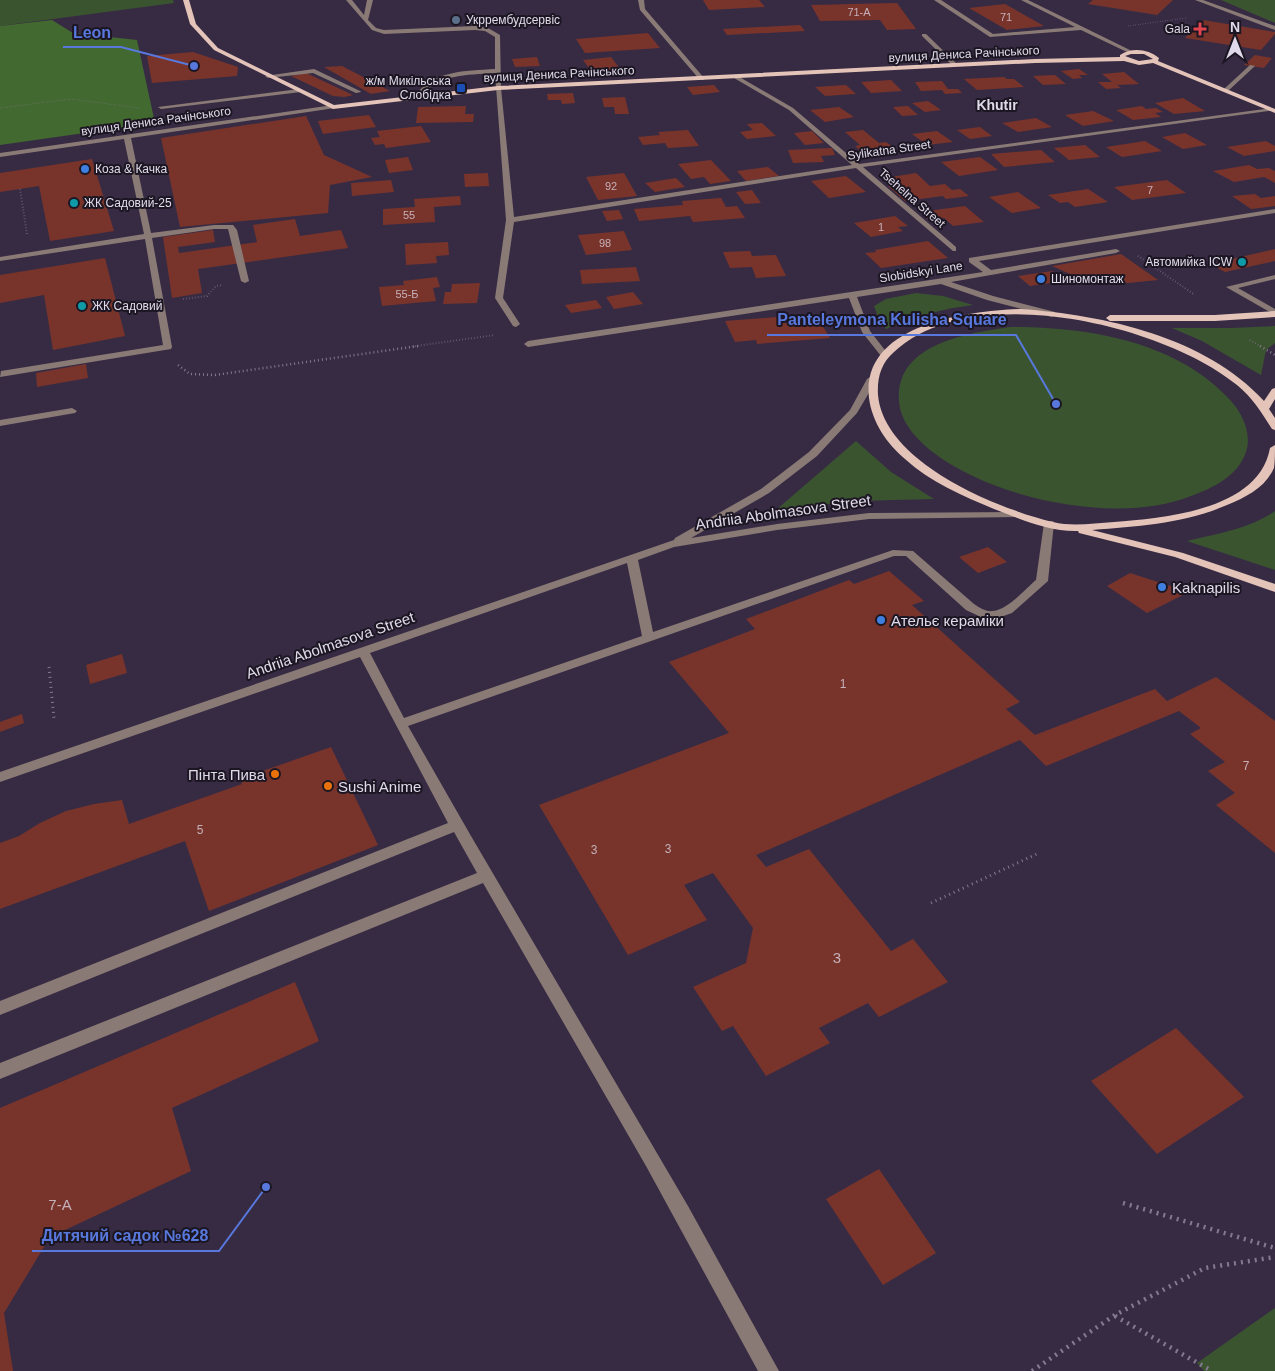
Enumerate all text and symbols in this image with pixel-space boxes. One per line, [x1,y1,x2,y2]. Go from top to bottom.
house number: 71-А [847,6,871,18]
house number: 71 [1000,11,1012,23]
place label: Укррембудсервіс [466,13,560,27]
marker: Укррембудсервіс [450,14,462,26]
north arrow [1210,15,1260,65]
callout: Leon [63,16,121,47]
text: N [1230,19,1240,35]
place label: Gala [1165,22,1190,36]
marker: Gala [1194,23,1206,35]
text: Leon [73,24,111,41]
street label: вулиця Дениса Рачінського [888,43,1040,65]
street label: вулиця Дениса Рачінського [483,63,635,85]
place label: ж/м Микільська Слобідка [366,74,451,102]
marker: ж/м Микільська Слобідка [455,82,467,94]
district label: Khutir [976,97,1018,113]
street label: вулиця Дениса Рачінського [80,104,232,138]
street label: Sylikatna Street [846,137,932,163]
place label: Коза & Качка [95,162,168,176]
marker: Коза & Качка [79,163,91,175]
street label: Tsehelna Street [876,165,949,231]
house number: 92 [605,180,617,192]
house number: 7 [1147,184,1153,196]
place label: ЖК Садовий-25 [84,196,172,210]
marker: ЖК Садовий-25 [68,197,80,209]
house number: 55 [403,209,415,221]
house number: 1 [878,221,884,233]
house number: 98 [599,237,611,249]
place label: Автомийка ICW [1145,255,1233,269]
marker: Автомийка ICW [1236,256,1248,268]
street label: Slobidskyi Lane [878,258,964,285]
place label: Шиномонтаж [1051,272,1124,286]
marker: Шиномонтаж [1035,273,1047,285]
house number: 55-Б [395,288,419,300]
place label: ЖК Садовий [92,299,162,313]
marker: ЖК Садовий [76,300,88,312]
callout: Panteleymona Kulisha Square [767,304,1016,335]
text: Panteleymona Kulisha Square [777,311,1007,328]
street label: Andriia Abolmasova Street [694,491,873,533]
place label: Kaknapilis [1172,579,1240,596]
marker: Kaknapilis [1156,581,1168,593]
street label: Andriia Abolmasova Street [244,608,417,682]
place label: Ательє кераміки [891,612,1004,629]
marker: Ательє кераміки [875,614,887,626]
house number: 1 [840,677,847,691]
house number: 7 [1243,759,1250,773]
place label: Пінта Пива [188,766,266,783]
marker: Пінта Пива [269,768,281,780]
place label: Sushi Anime [338,778,421,795]
marker: Sushi Anime [322,780,334,792]
house number: 5 [197,823,204,837]
house number: 3 [665,842,672,856]
house number: 3 [591,843,598,857]
house number: 3 [833,949,841,966]
house number: 7-А [48,1196,72,1213]
callout: Дитячий садок №628 [32,1220,219,1251]
text: Дитячий садок №628 [42,1227,208,1244]

